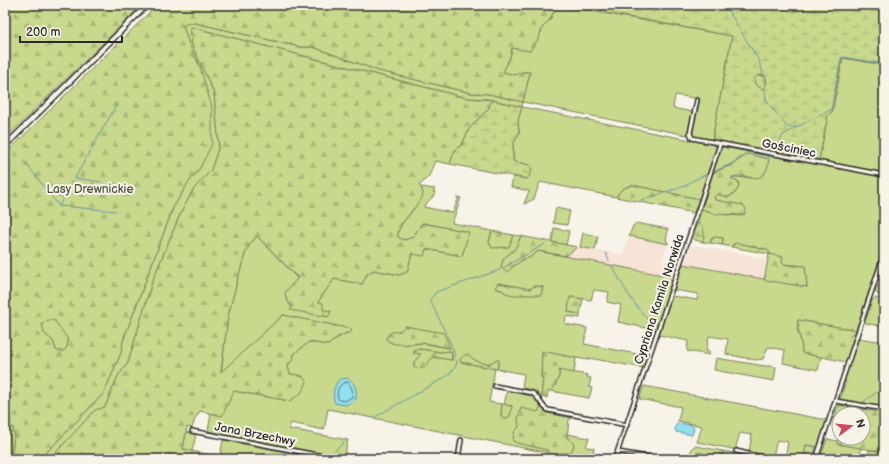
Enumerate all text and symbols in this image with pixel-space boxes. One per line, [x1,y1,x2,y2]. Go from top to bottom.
scale bar [20,18,122,44]
text: 200 m [26,25,60,40]
street label: Gościniec [761,136,817,161]
park label: Lasy Drewnickie [46,182,134,197]
street label: Cypriana Kamila Norwida [631,232,688,366]
north arrow [831,406,871,446]
text: N [853,418,868,429]
street label: Jana Brzechwy [213,419,297,450]

